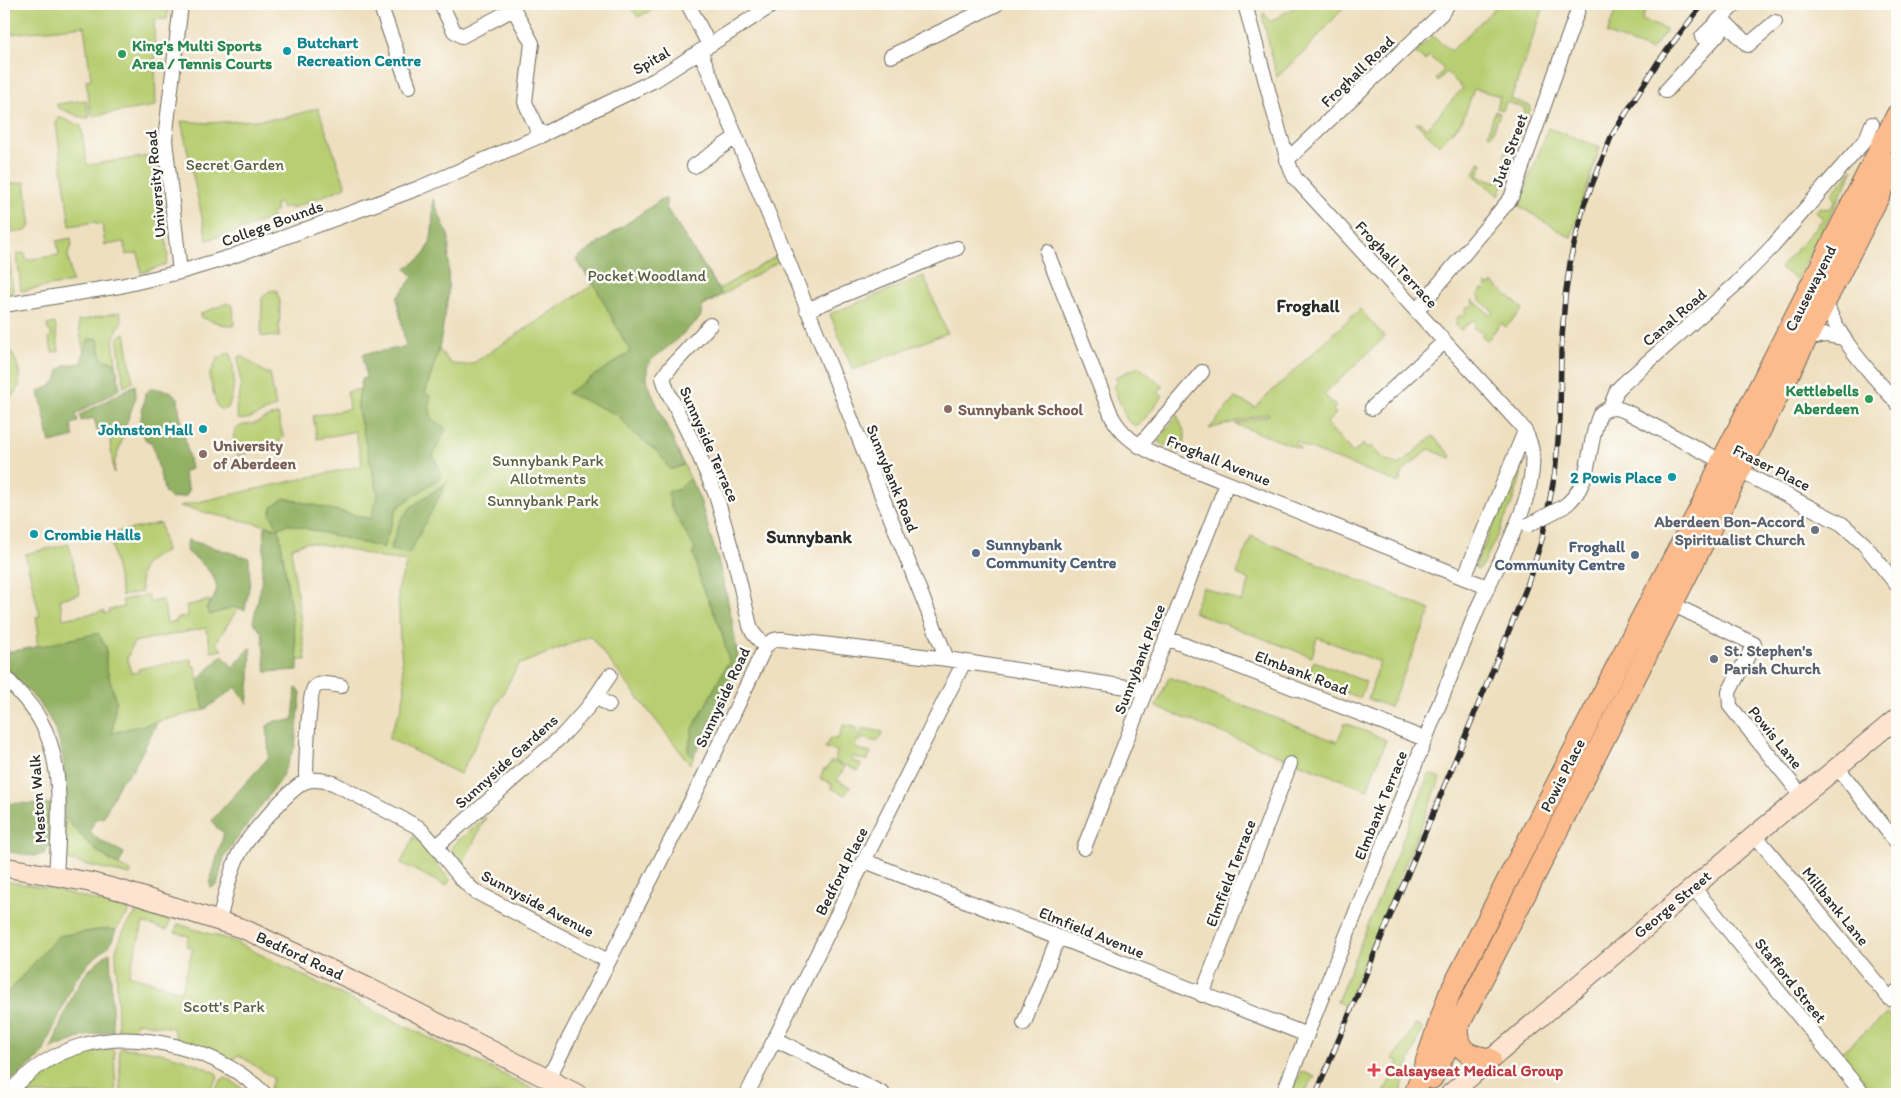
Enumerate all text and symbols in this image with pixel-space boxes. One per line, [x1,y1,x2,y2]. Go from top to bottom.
street label: Froghall Road [1317,31,1398,111]
place label: Butchart Recreation Centre [297,33,421,70]
place label: King's Multi Sports Area / Tennis Courts [131,36,272,73]
street label: Spital [629,42,674,79]
marker: Butchart Recreation Centre [281,45,293,57]
marker: King's Multi Sports Area / Tennis Courts [116,48,128,60]
street label: Jute Street [1487,111,1531,189]
street label: University Road [141,129,170,239]
park label: Secret Garden [186,155,284,174]
street label: College Bounds [219,196,326,251]
street label: Froghall Terrace [1351,217,1442,312]
street label: Causewayend [1781,242,1840,335]
park label: Pocket Woodland [588,266,707,285]
street label: Canal Road [1638,284,1710,350]
district label: Froghall [1276,295,1341,317]
place label: Kettlebells Aberdeen [1786,381,1860,418]
street label: Sunnyside Terrace [676,383,744,505]
marker: Kettlebells Aberdeen [1863,393,1875,405]
place label: Sunnybank School [958,400,1084,420]
marker: Sunnybank School [942,403,954,415]
place label: Johnston Hall [97,420,193,439]
street label: Sunnybank Road [862,422,923,535]
marker: Johnston Hall [197,423,209,435]
street label: Froghall Avenue [1164,431,1274,490]
place label: University of Aberdeen [213,436,296,473]
street label: Fraser Place [1730,440,1814,495]
marker: University of Aberdeen [197,448,209,460]
park label: Sunnybank Park Allotments [492,451,604,488]
place label: 2 Powis Place [1570,468,1662,487]
marker: 2 Powis Place [1666,471,1678,483]
park label: Sunnybank Park [487,491,599,510]
place label: Aberdeen Bon-Accord Spiritualist Church [1654,512,1805,550]
marker: Aberdeen Bon-Accord Spiritualist Church [1809,524,1821,536]
place label: Crombie Halls [44,525,141,544]
district label: Sunnybank [766,526,852,548]
marker: Crombie Halls [28,528,40,540]
place label: Sunnybank Community Centre [986,535,1117,573]
place label: Froghall Community Centre [1495,537,1625,575]
marker: Sunnybank Community Centre [970,547,982,559]
marker: Froghall Community Centre [1629,549,1641,561]
street label: Sunnybank Place [1110,601,1169,717]
place label: St. Stephen's Parish Church [1724,641,1821,678]
street label: Sunnyside Road [691,644,754,750]
street label: Elmbank Road [1252,646,1351,699]
marker: St. Stephen's Parish Church [1708,653,1720,665]
street label: Powis Lane [1744,702,1807,773]
street label: Sunnyside Gardens [451,710,562,813]
street label: Powis Place [1536,735,1589,815]
street label: Elmbank Terrace [1350,748,1411,863]
street label: Meston Walk [25,754,50,844]
street label: Elmfield Terrace [1201,817,1260,930]
street label: Bedford Place [811,824,872,919]
street label: Millbank Lane [1798,863,1873,950]
street label: Sunnyside Avenue [478,866,598,941]
street label: George Street [1630,867,1715,942]
street label: Elmfield Avenue [1036,903,1147,962]
street label: Bedford Road [253,927,347,984]
street label: Stafford Street [1751,934,1831,1027]
park label: Scott's Park [183,997,265,1016]
place label: Calsayseat Medical Group [1385,1061,1564,1081]
marker: Calsayseat Medical Group [1367,1063,1381,1077]

